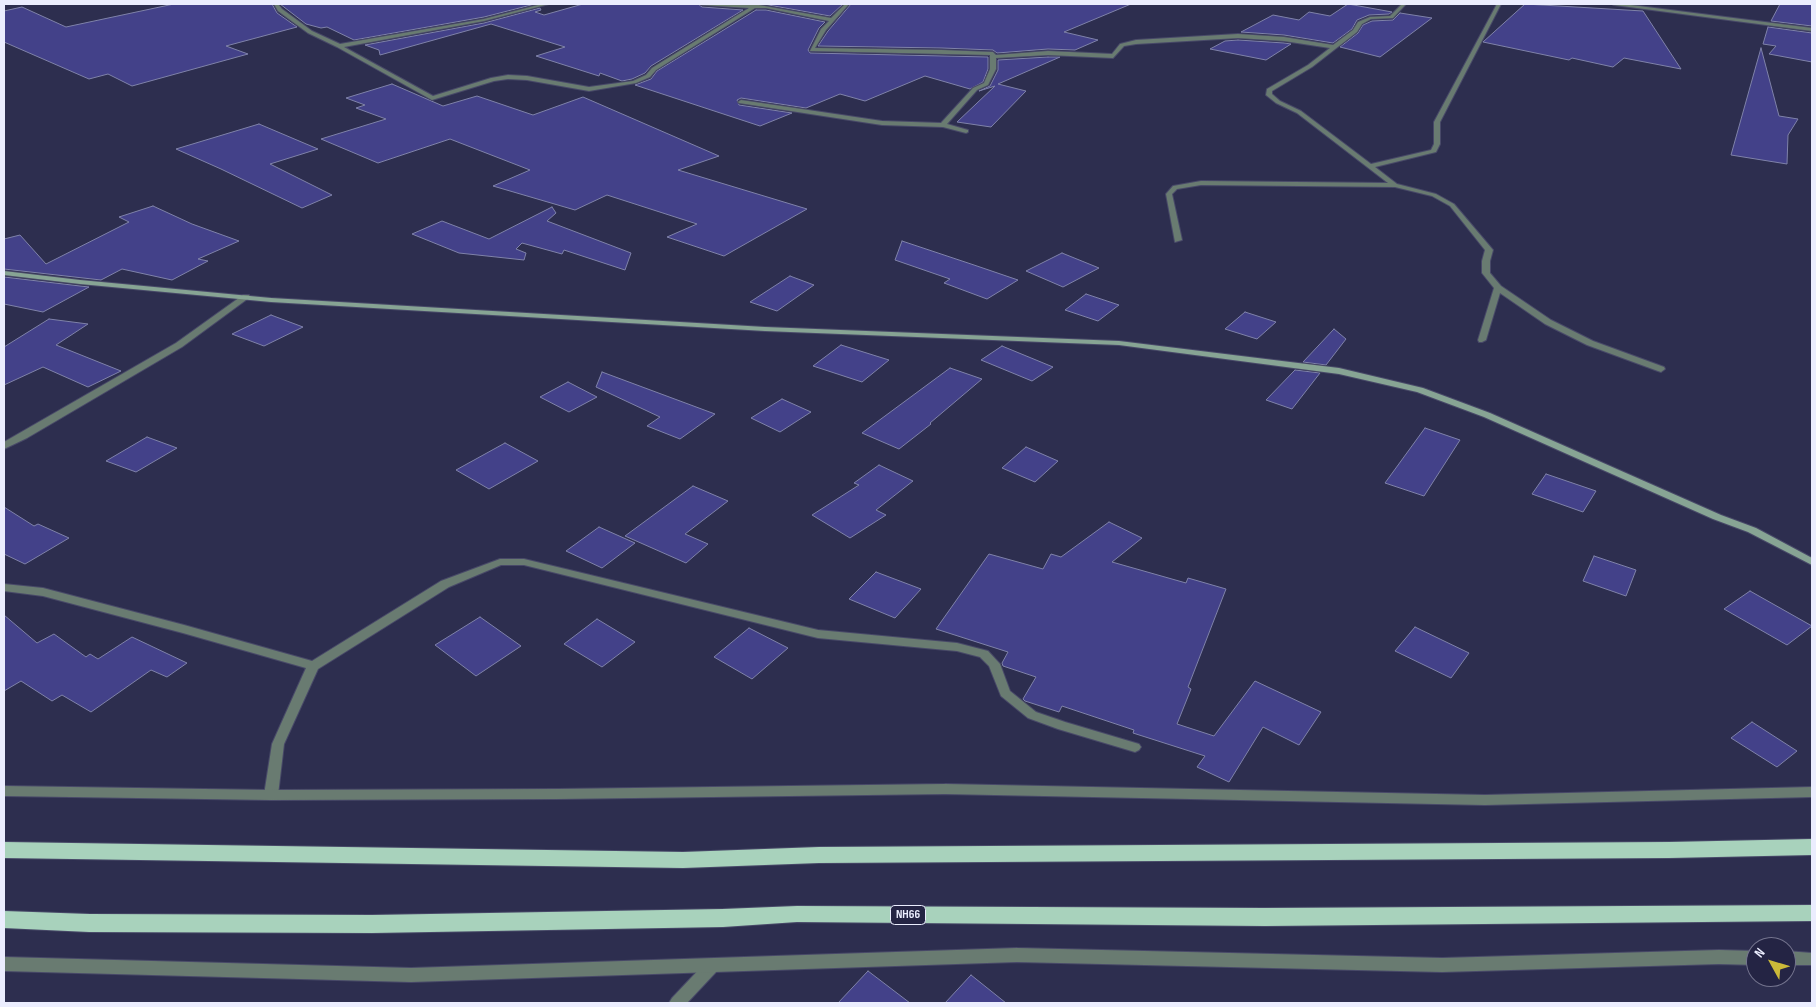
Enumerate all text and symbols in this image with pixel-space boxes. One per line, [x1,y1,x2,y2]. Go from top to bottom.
road number: NH66 [890,906,926,924]
north arrow [1746,937,1796,987]
text: N [1751,945,1769,961]

